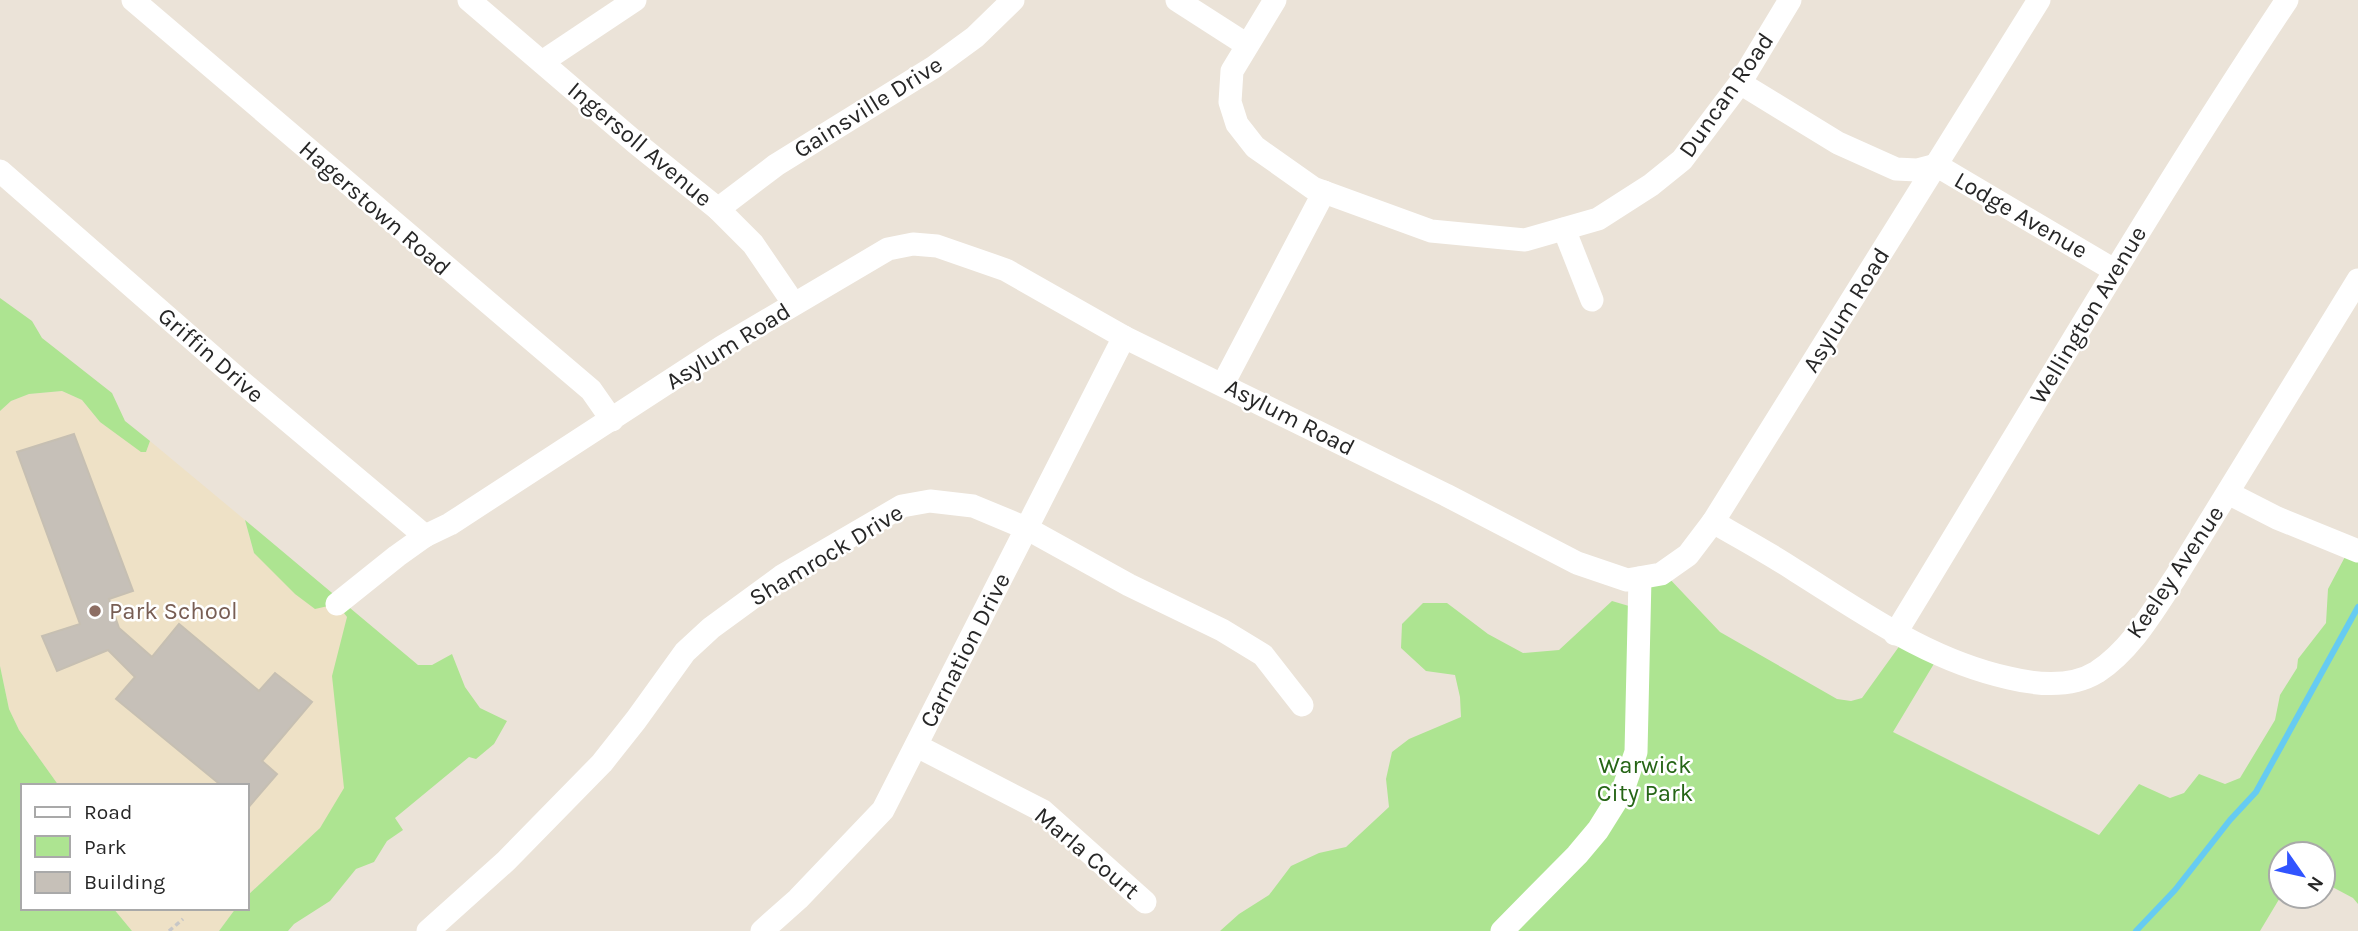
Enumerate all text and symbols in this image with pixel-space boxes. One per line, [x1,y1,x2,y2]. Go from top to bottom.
street label: Duncan Road [1673,27,1779,163]
street label: Gainsville Drive [789,50,947,164]
street label: Ingersoll Avenue [562,76,718,212]
street label: Hagerstown Road [294,135,456,281]
street label: Lodge Avenue [1949,166,2093,264]
street label: Wellington Avenue [2024,221,2152,409]
street label: Asylum Road [1797,242,1895,378]
street label: Asylum Road [660,297,796,395]
street label: Griffin Drive [152,301,270,409]
street label: Asylum Road [1220,372,1360,462]
street label: Shamrock Drive [744,498,908,612]
street label: Keeley Avenue [2120,500,2230,644]
street label: Carnation Drive [914,568,1016,732]
place label: Park School [109,597,238,625]
marker: Park School [87,603,103,619]
park label: Warwick City Park [1597,751,1693,807]
legend [21,784,248,910]
text: Road [84,800,132,824]
street label: Marla Court [1029,801,1145,905]
text: Park [84,835,127,859]
north arrow [2267,840,2337,910]
text: Building [84,870,165,894]
text: N [2302,872,2328,896]

